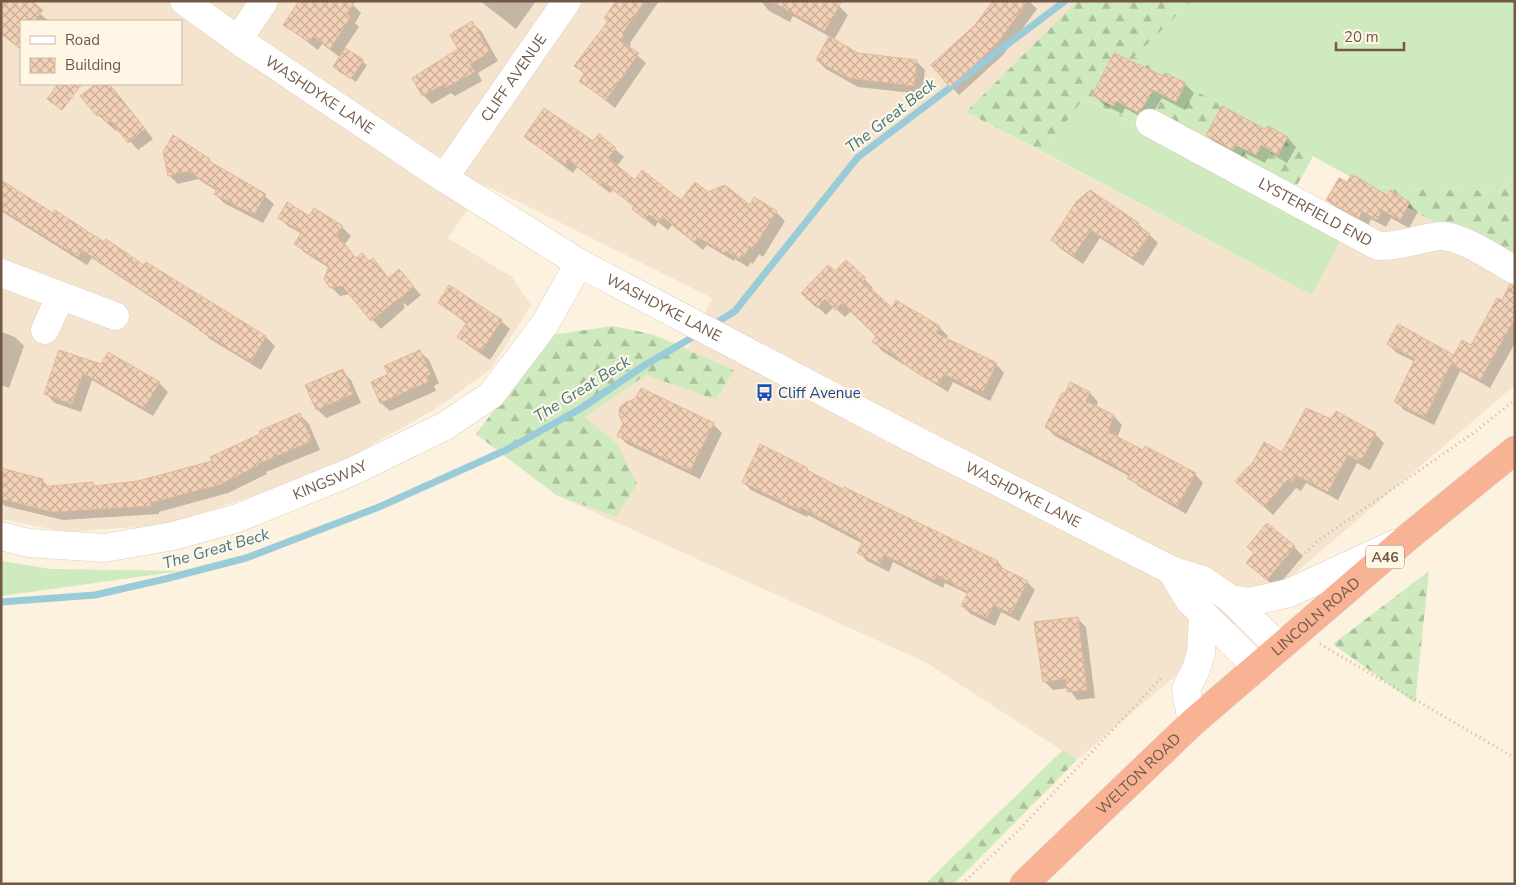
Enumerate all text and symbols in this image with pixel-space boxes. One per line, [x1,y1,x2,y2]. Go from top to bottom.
legend [20,20,182,85]
scale bar [1336,20,1404,52]
text: 20 m [1344,27,1379,47]
text: Road [65,30,100,50]
street label: CLIFF AVENUE [476,30,551,126]
street label: WASHDYKE LANE [261,51,378,139]
text: Building [65,55,121,75]
water label: The Great Beck [841,73,942,159]
street label: LYSTERFIELD END [1255,173,1376,251]
street label: WASHDYKE LANE [603,269,725,346]
water label: The Great Beck [530,350,635,427]
bus stop icon: Cliff Avenue [754,383,774,403]
place label: Cliff Avenue [778,383,861,403]
street label: KINGSWAY [290,455,372,505]
street label: WASHDYKE LANE [962,457,1084,533]
water label: The Great Beck [160,523,273,575]
road number: A46 [1366,546,1404,568]
street label: LINCOLN ROAD [1267,573,1364,660]
street label: WELTON ROAD [1092,729,1185,819]

